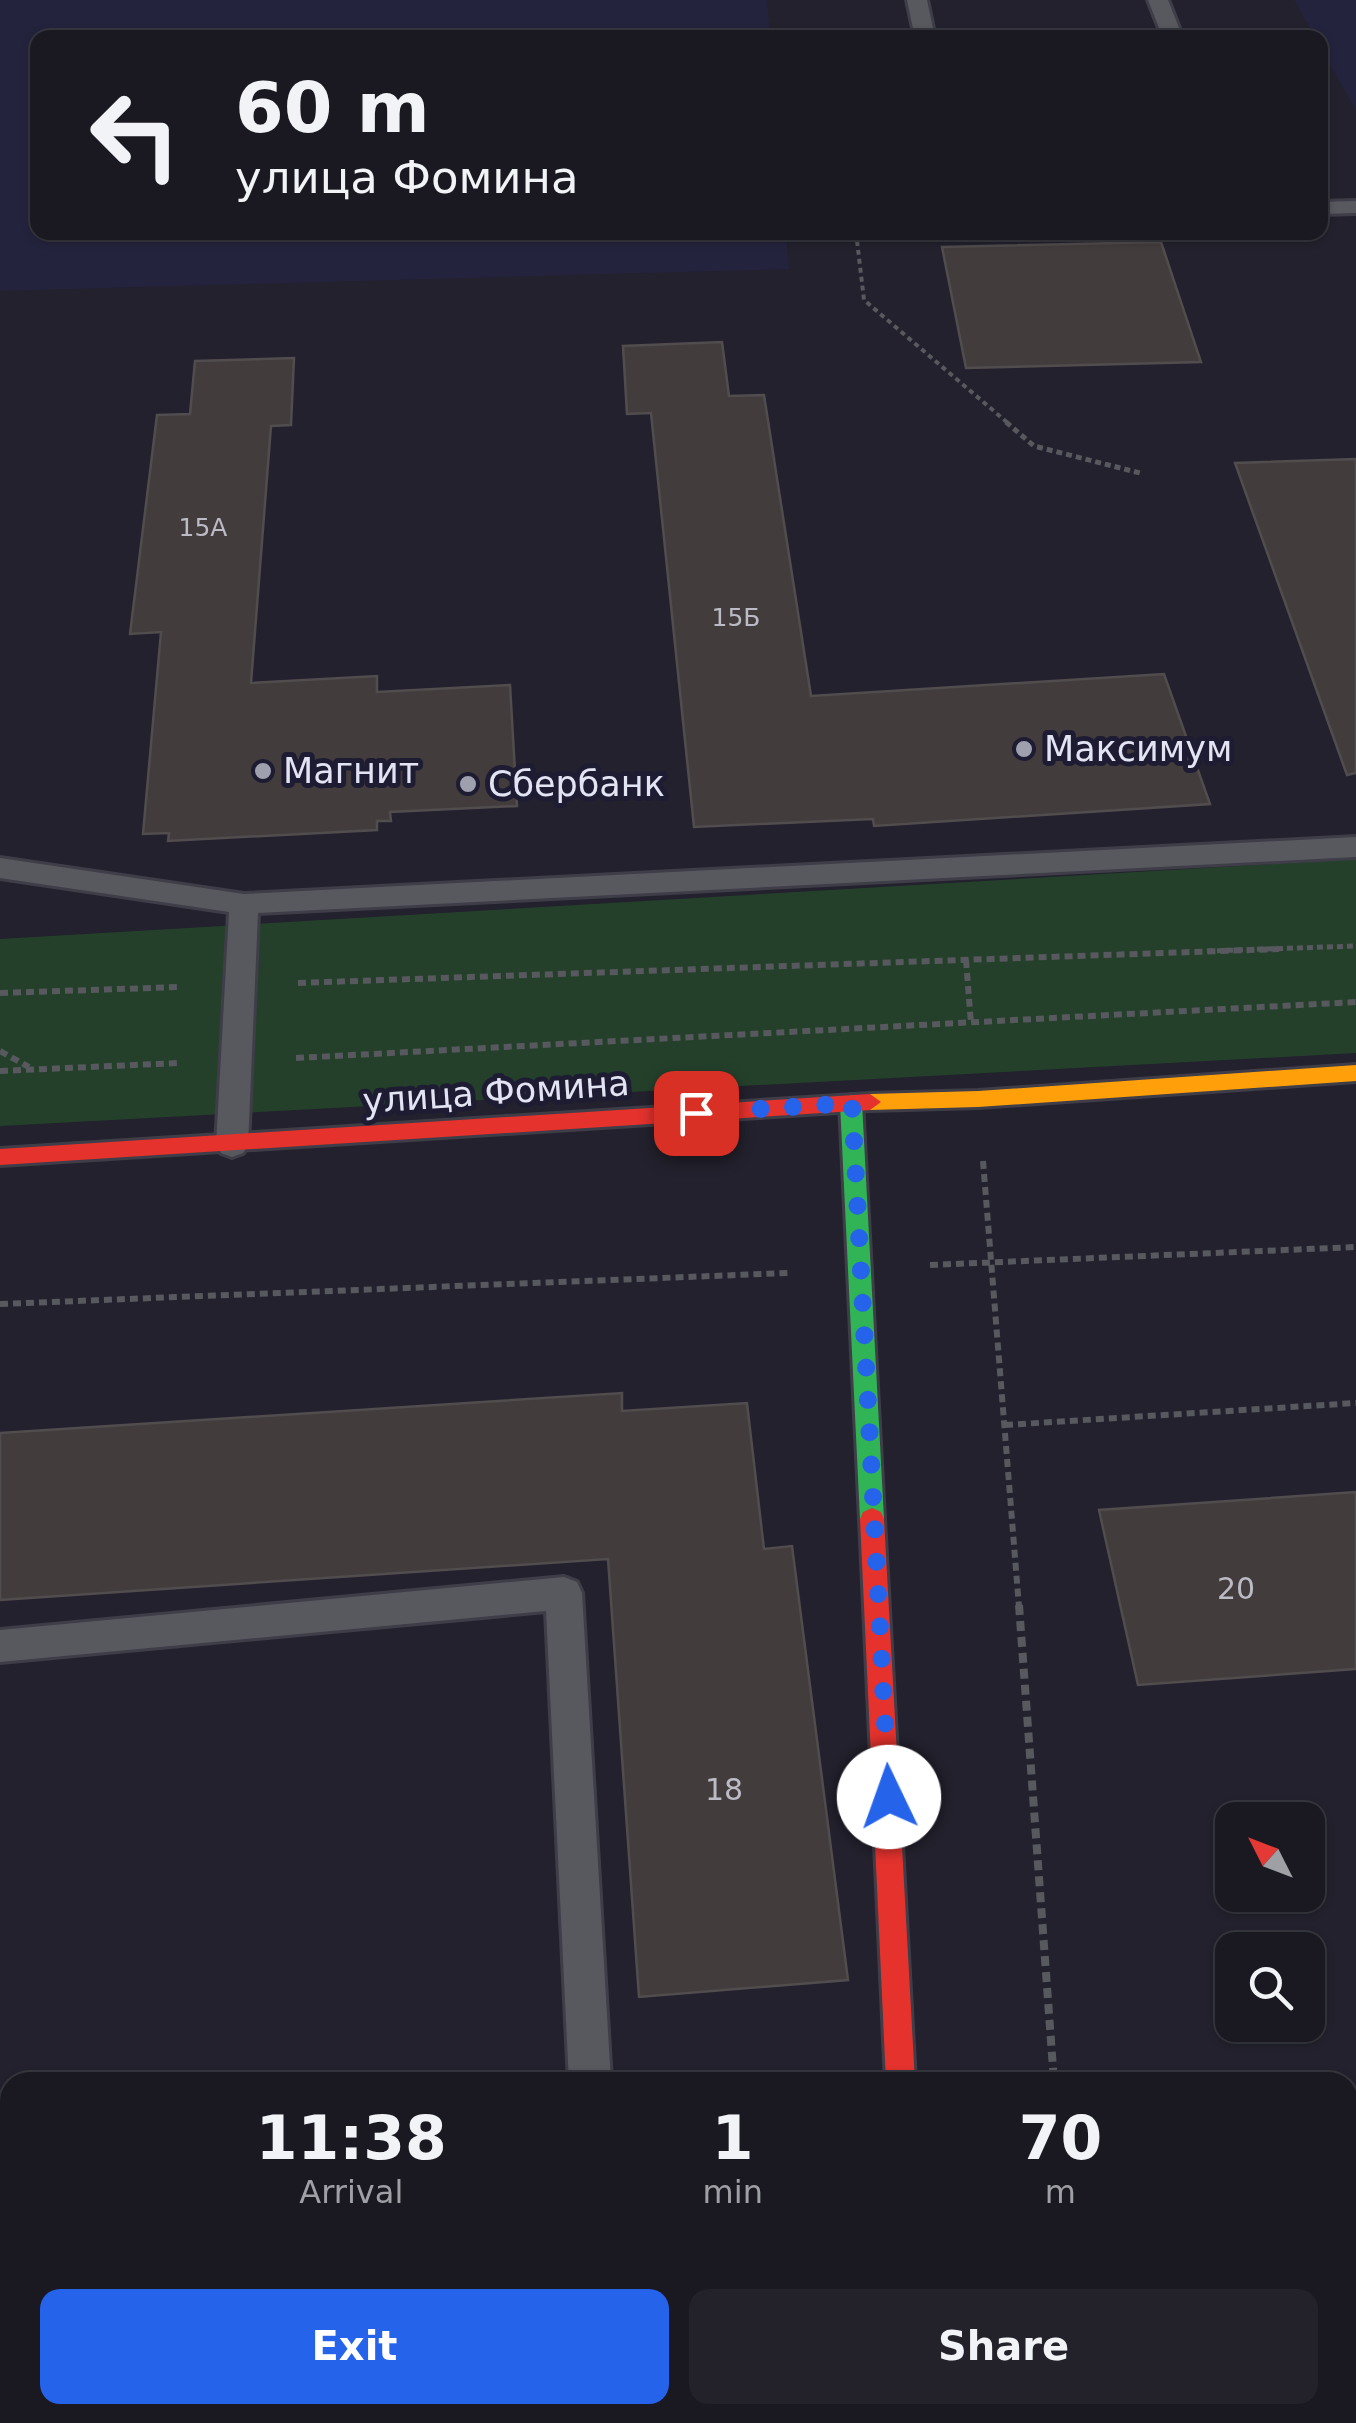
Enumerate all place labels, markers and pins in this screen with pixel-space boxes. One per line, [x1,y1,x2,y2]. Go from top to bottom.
place label: Максимум [1044,729,1232,769]
marker: Максимум [1013,738,1035,760]
place label: Магнит [283,751,419,791]
marker: Магнит [252,760,274,782]
place label: Сбербанк [488,764,665,804]
marker: Сбербанк [457,773,479,795]
pin [654,1071,739,1156]

